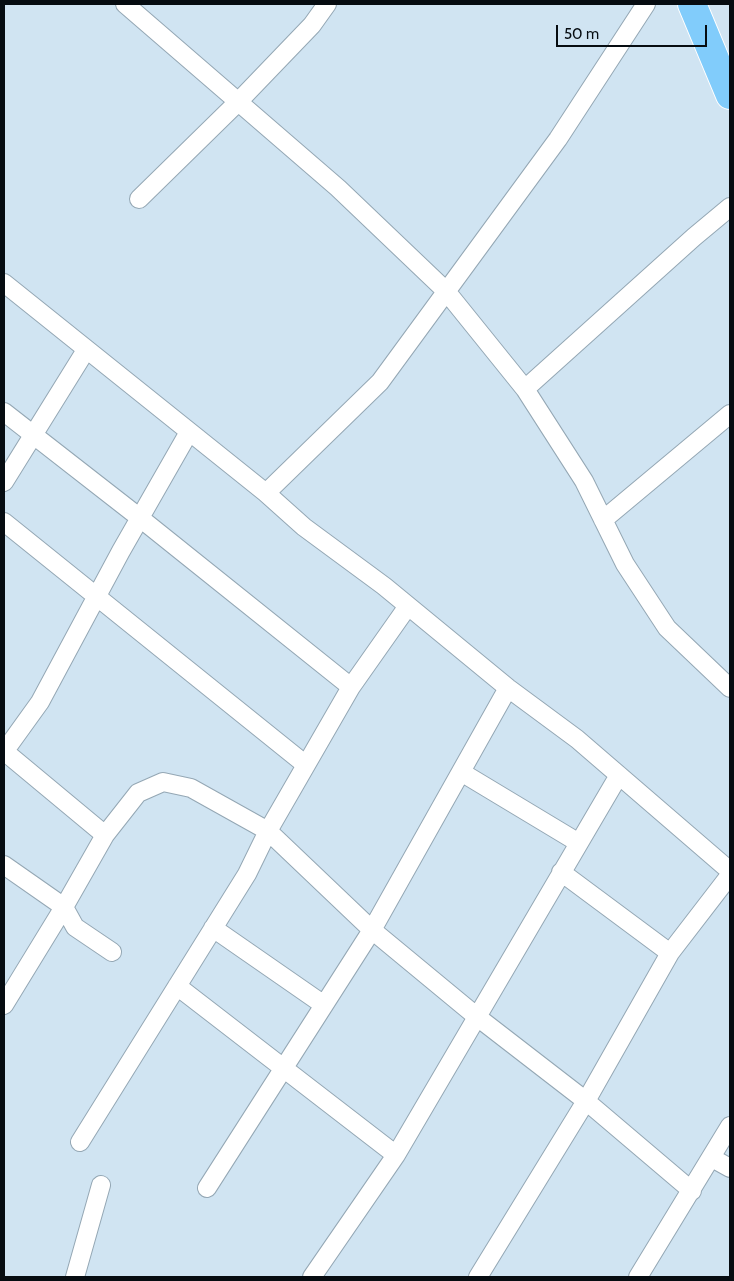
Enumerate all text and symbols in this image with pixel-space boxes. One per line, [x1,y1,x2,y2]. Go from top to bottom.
scale bar [559,15,710,47]
text: 50 m [564,25,599,43]

